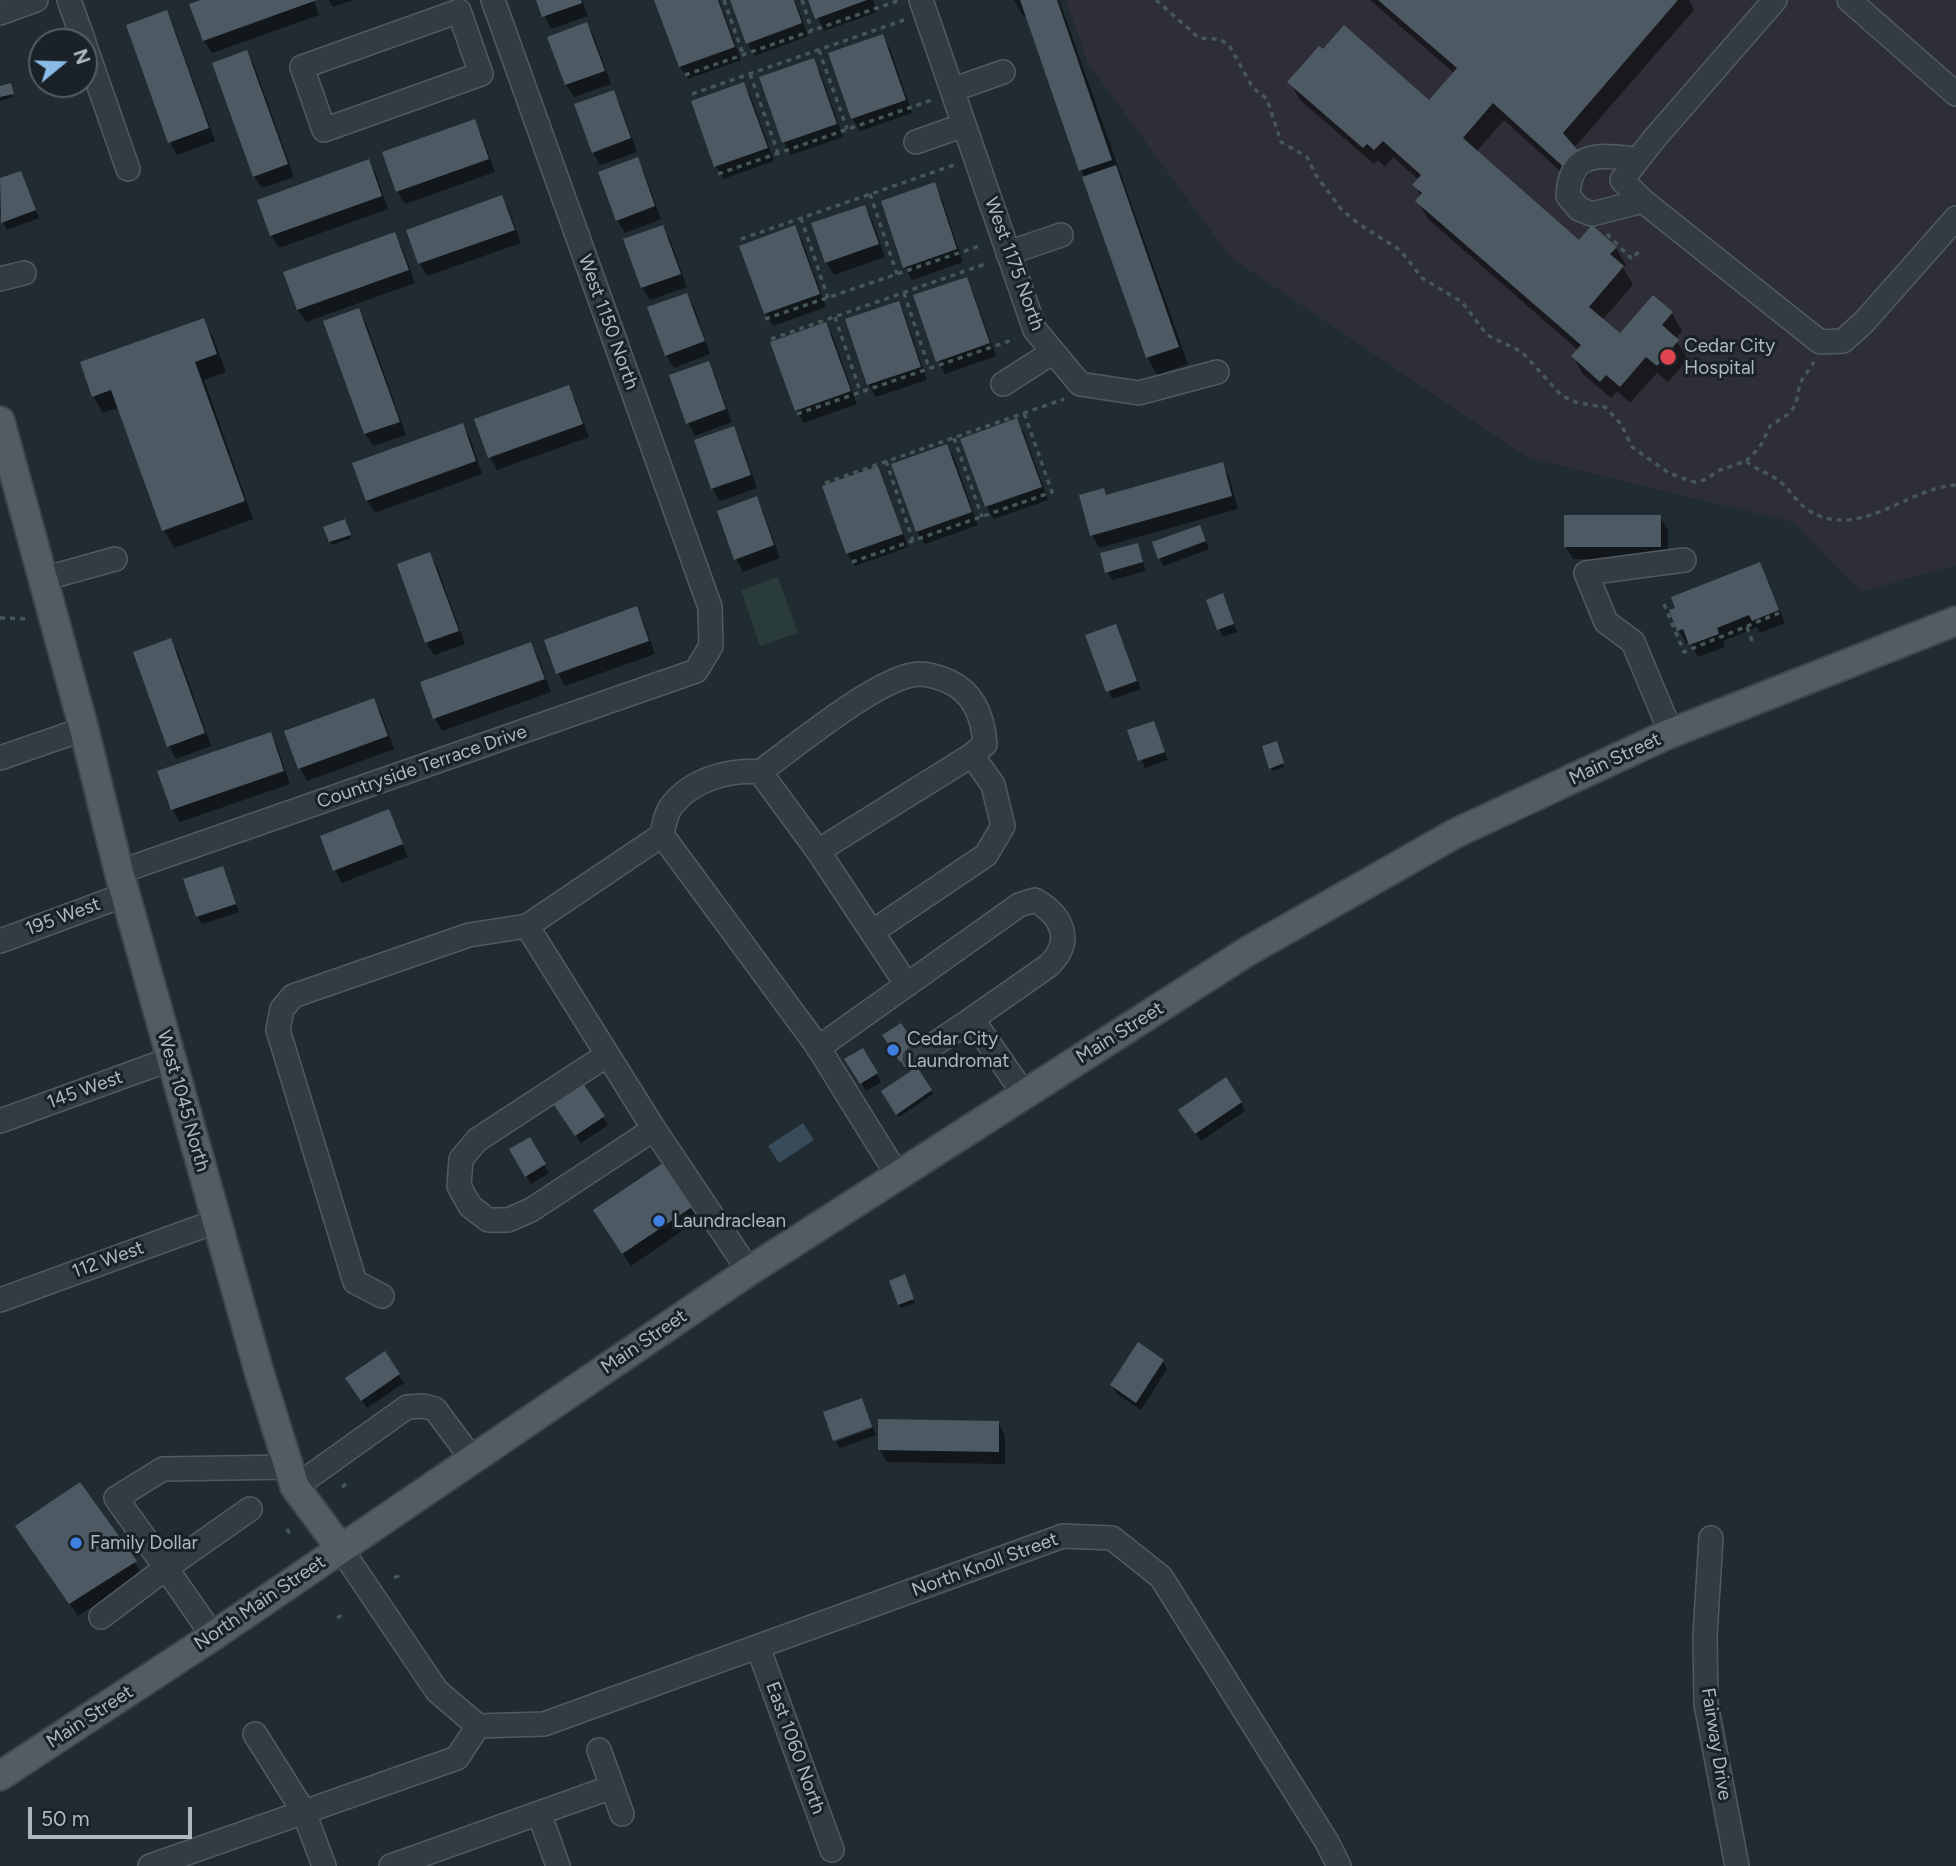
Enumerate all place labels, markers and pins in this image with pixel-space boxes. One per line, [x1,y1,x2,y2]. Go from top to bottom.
place label: Cedar City Hospital [1684,335,1775,379]
marker: Cedar City Hospital [1658,347,1678,367]
place label: Cedar City Laundromat [907,1028,1009,1072]
marker: Cedar City Laundromat [885,1042,901,1058]
place label: Laundraclean [673,1210,786,1232]
marker: Laundraclean [651,1213,667,1229]
place label: Family Dollar [90,1532,198,1554]
marker: Family Dollar [68,1535,84,1551]

